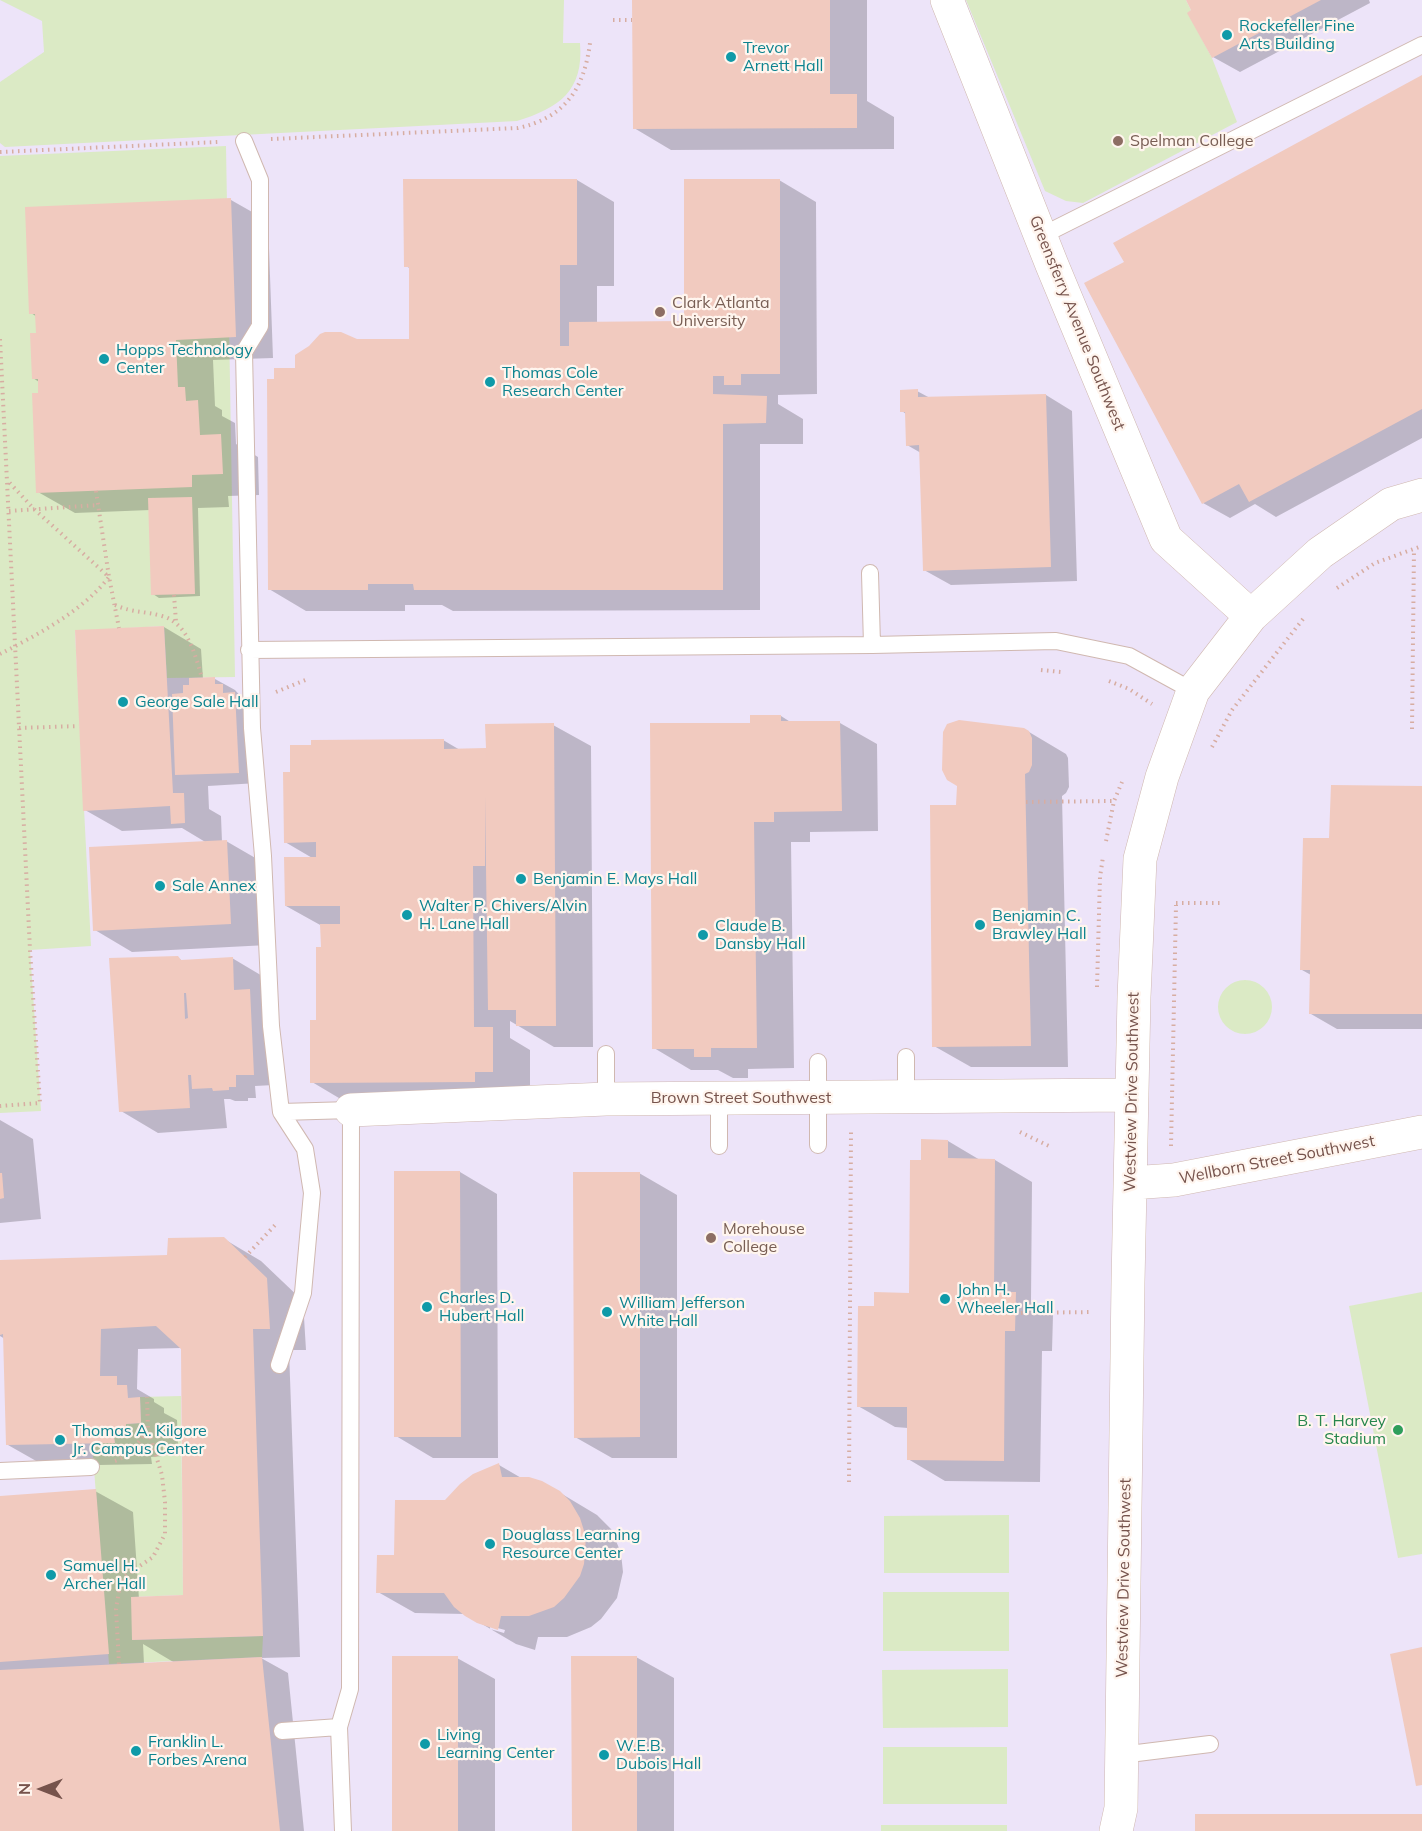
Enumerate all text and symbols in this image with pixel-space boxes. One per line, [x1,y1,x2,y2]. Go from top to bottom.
place label: Rockefeller Fine Arts Building [1239,16,1355,54]
marker: Rockefeller Fine Arts Building [1220,28,1234,42]
place label: Trevor Arnett Hall [743,38,823,76]
marker: Trevor Arnett Hall [724,50,738,64]
place label: Spelman College [1130,131,1253,151]
marker: Spelman College [1111,134,1125,148]
street label: Greensferry Avenue Southwest [1025,213,1129,433]
place label: Clark Atlanta University [672,293,770,331]
marker: Clark Atlanta University [653,305,667,319]
place label: Hopps Technology Center [116,340,253,378]
marker: Hopps Technology Center [97,352,111,366]
place label: Thomas Cole Research Center [502,363,624,401]
marker: Thomas Cole Research Center [483,375,497,389]
place label: George Sale Hall [135,692,258,712]
marker: George Sale Hall [116,695,130,709]
place label: Benjamin E. Mays Hall [533,869,697,889]
marker: Benjamin E. Mays Hall [514,872,528,886]
place label: Sale Annex [172,876,256,896]
marker: Sale Annex [153,879,167,893]
place label: Walter P. Chivers/Alvin H. Lane Hall [419,896,587,934]
place label: Benjamin C. Brawley Hall [992,906,1087,944]
marker: Walter P. Chivers/Alvin H. Lane Hall [400,908,414,922]
place label: Claude B. Dansby Hall [715,916,805,954]
marker: Benjamin C. Brawley Hall [973,918,987,932]
marker: Claude B. Dansby Hall [696,928,710,942]
street label: Westview Drive Southwest [1121,992,1143,1192]
street label: Brown Street Southwest [651,1088,831,1108]
street label: Wellborn Street Southwest [1178,1132,1376,1188]
place label: Morehouse College [723,1219,805,1257]
marker: Morehouse College [704,1231,718,1245]
place label: John H. Wheeler Hall [957,1280,1054,1318]
place label: Charles D. Hubert Hall [439,1288,524,1326]
marker: John H. Wheeler Hall [938,1292,952,1306]
place label: William Jefferson White Hall [619,1293,745,1331]
marker: Charles D. Hubert Hall [420,1300,434,1314]
marker: William Jefferson White Hall [600,1305,614,1319]
place label: B. T. Harvey Stadium [1297,1411,1386,1449]
place label: Thomas A. Kilgore Jr. Campus Center [72,1421,207,1459]
marker: B. T. Harvey Stadium [1391,1423,1405,1437]
marker: Thomas A. Kilgore Jr. Campus Center [53,1433,67,1447]
street label: Westview Drive Southwest [1113,1478,1135,1678]
place label: Douglass Learning Resource Center [502,1525,640,1563]
marker: Douglass Learning Resource Center [483,1537,497,1551]
place label: Samuel H. Archer Hall [63,1556,146,1594]
marker: Samuel H. Archer Hall [44,1568,58,1582]
place label: Living Learning Center [437,1725,555,1763]
place label: Franklin L. Forbes Arena [148,1732,247,1770]
place label: W.E.B. Dubois Hall [616,1736,701,1774]
marker: Living Learning Center [418,1737,432,1751]
marker: Franklin L. Forbes Arena [129,1744,143,1758]
marker: W.E.B. Dubois Hall [597,1748,611,1762]
north arrow [12,1759,72,1819]
text: N [14,1783,34,1795]

